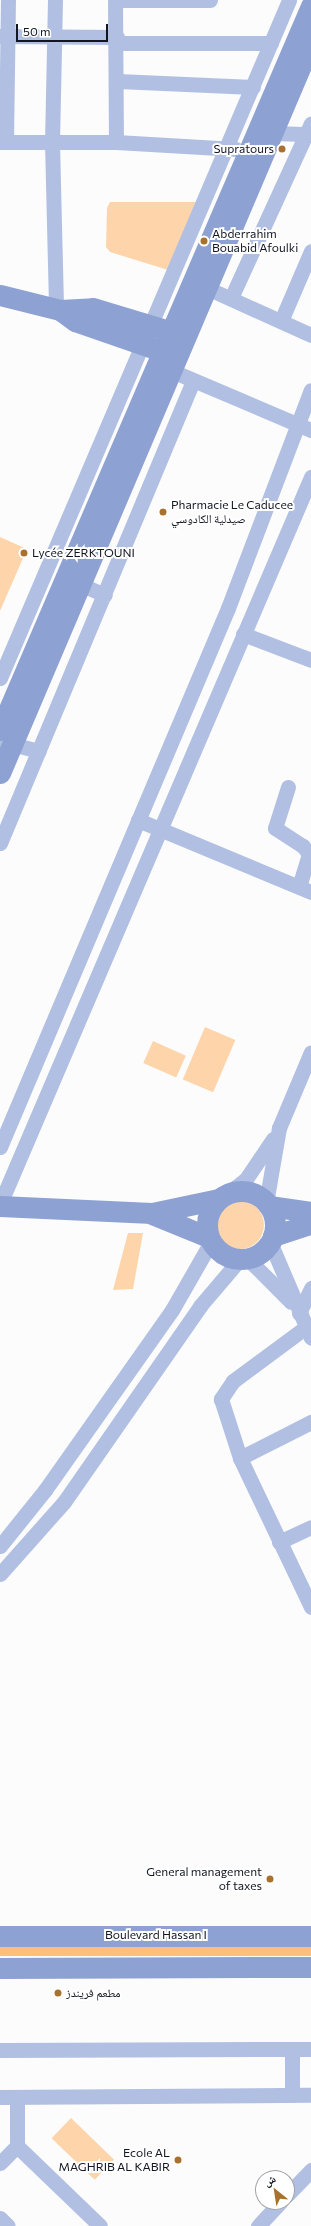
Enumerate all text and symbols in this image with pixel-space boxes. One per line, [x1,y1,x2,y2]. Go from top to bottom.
scale bar [18,16,110,42]
text: 50 m [23,24,51,38]
place label: Supratours [213,142,274,156]
marker: Supratours [277,144,287,154]
place label: Abderrahim Bouabid Afoulki [212,227,298,255]
marker: Abderrahim Bouabid Afoulki [199,236,209,246]
place label: Pharmacie Le Caducee صيدلية الكادوسي [171,498,293,526]
marker: Pharmacie Le Caducee صيدلية الكادوسي [158,507,168,517]
place label: Lycée ZERKTOUNI [32,546,135,560]
marker: Lycée ZERKTOUNI [19,548,29,558]
place label: General management of taxes [146,1865,262,1893]
marker: General management of taxes [265,1874,275,1884]
street label: Boulevard Hassan I [105,1928,207,1942]
place label: مطعم فريندز [66,1986,120,2000]
marker: مطعم فريندز [53,1988,63,1998]
place label: Ecole AL MAGHRIB AL KABIR [58,2146,170,2174]
marker: Ecole AL MAGHRIB AL KABIR [173,2155,183,2165]
north arrow [255,2170,295,2210]
text: ش [261,2171,278,2189]

